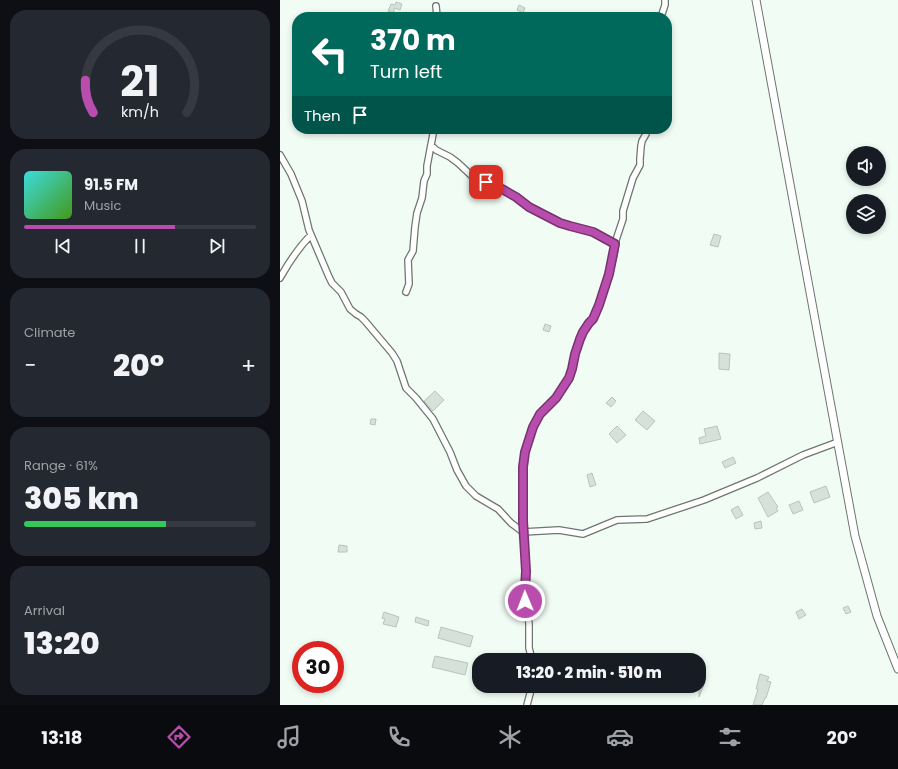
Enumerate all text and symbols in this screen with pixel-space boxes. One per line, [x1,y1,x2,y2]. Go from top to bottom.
text: 370 m [370,21,456,60]
icon: left [304,28,356,80]
text: 21 [120,51,160,110]
text: Turn left [370,59,442,84]
text: km/h [121,101,159,121]
icon: arrive [349,104,371,126]
text: Then [304,105,341,126]
map controls [846,146,886,234]
button: sound [846,146,886,186]
pin [469,165,503,199]
icon: arrive [475,171,497,193]
text: 91.5 FM [84,174,138,195]
button: layers [846,194,886,234]
text: Music [84,196,121,215]
icon: previous [52,235,74,257]
icon: pause [129,235,151,257]
icon: next [206,235,228,257]
text: Climate [24,323,75,342]
text: 20° [113,344,164,387]
text: − [24,350,36,381]
text: + [241,350,256,381]
text: Range · 61% [24,456,98,475]
text: 305 km [24,477,139,520]
position arrow [504,580,546,622]
text: Arrival [24,601,65,620]
text: 13:20 [24,622,100,665]
speed limit sign: 30 [292,641,344,693]
text: 13:20 · 2 min · 510 m [516,662,662,683]
icon: directions [165,723,193,751]
icon: music [275,723,303,751]
icon: phone [385,723,413,751]
icon: climate [496,723,524,751]
icon: car [606,723,634,751]
icon: filters [716,723,744,751]
text: 13:18 [41,725,82,750]
text: 20° [826,725,857,750]

